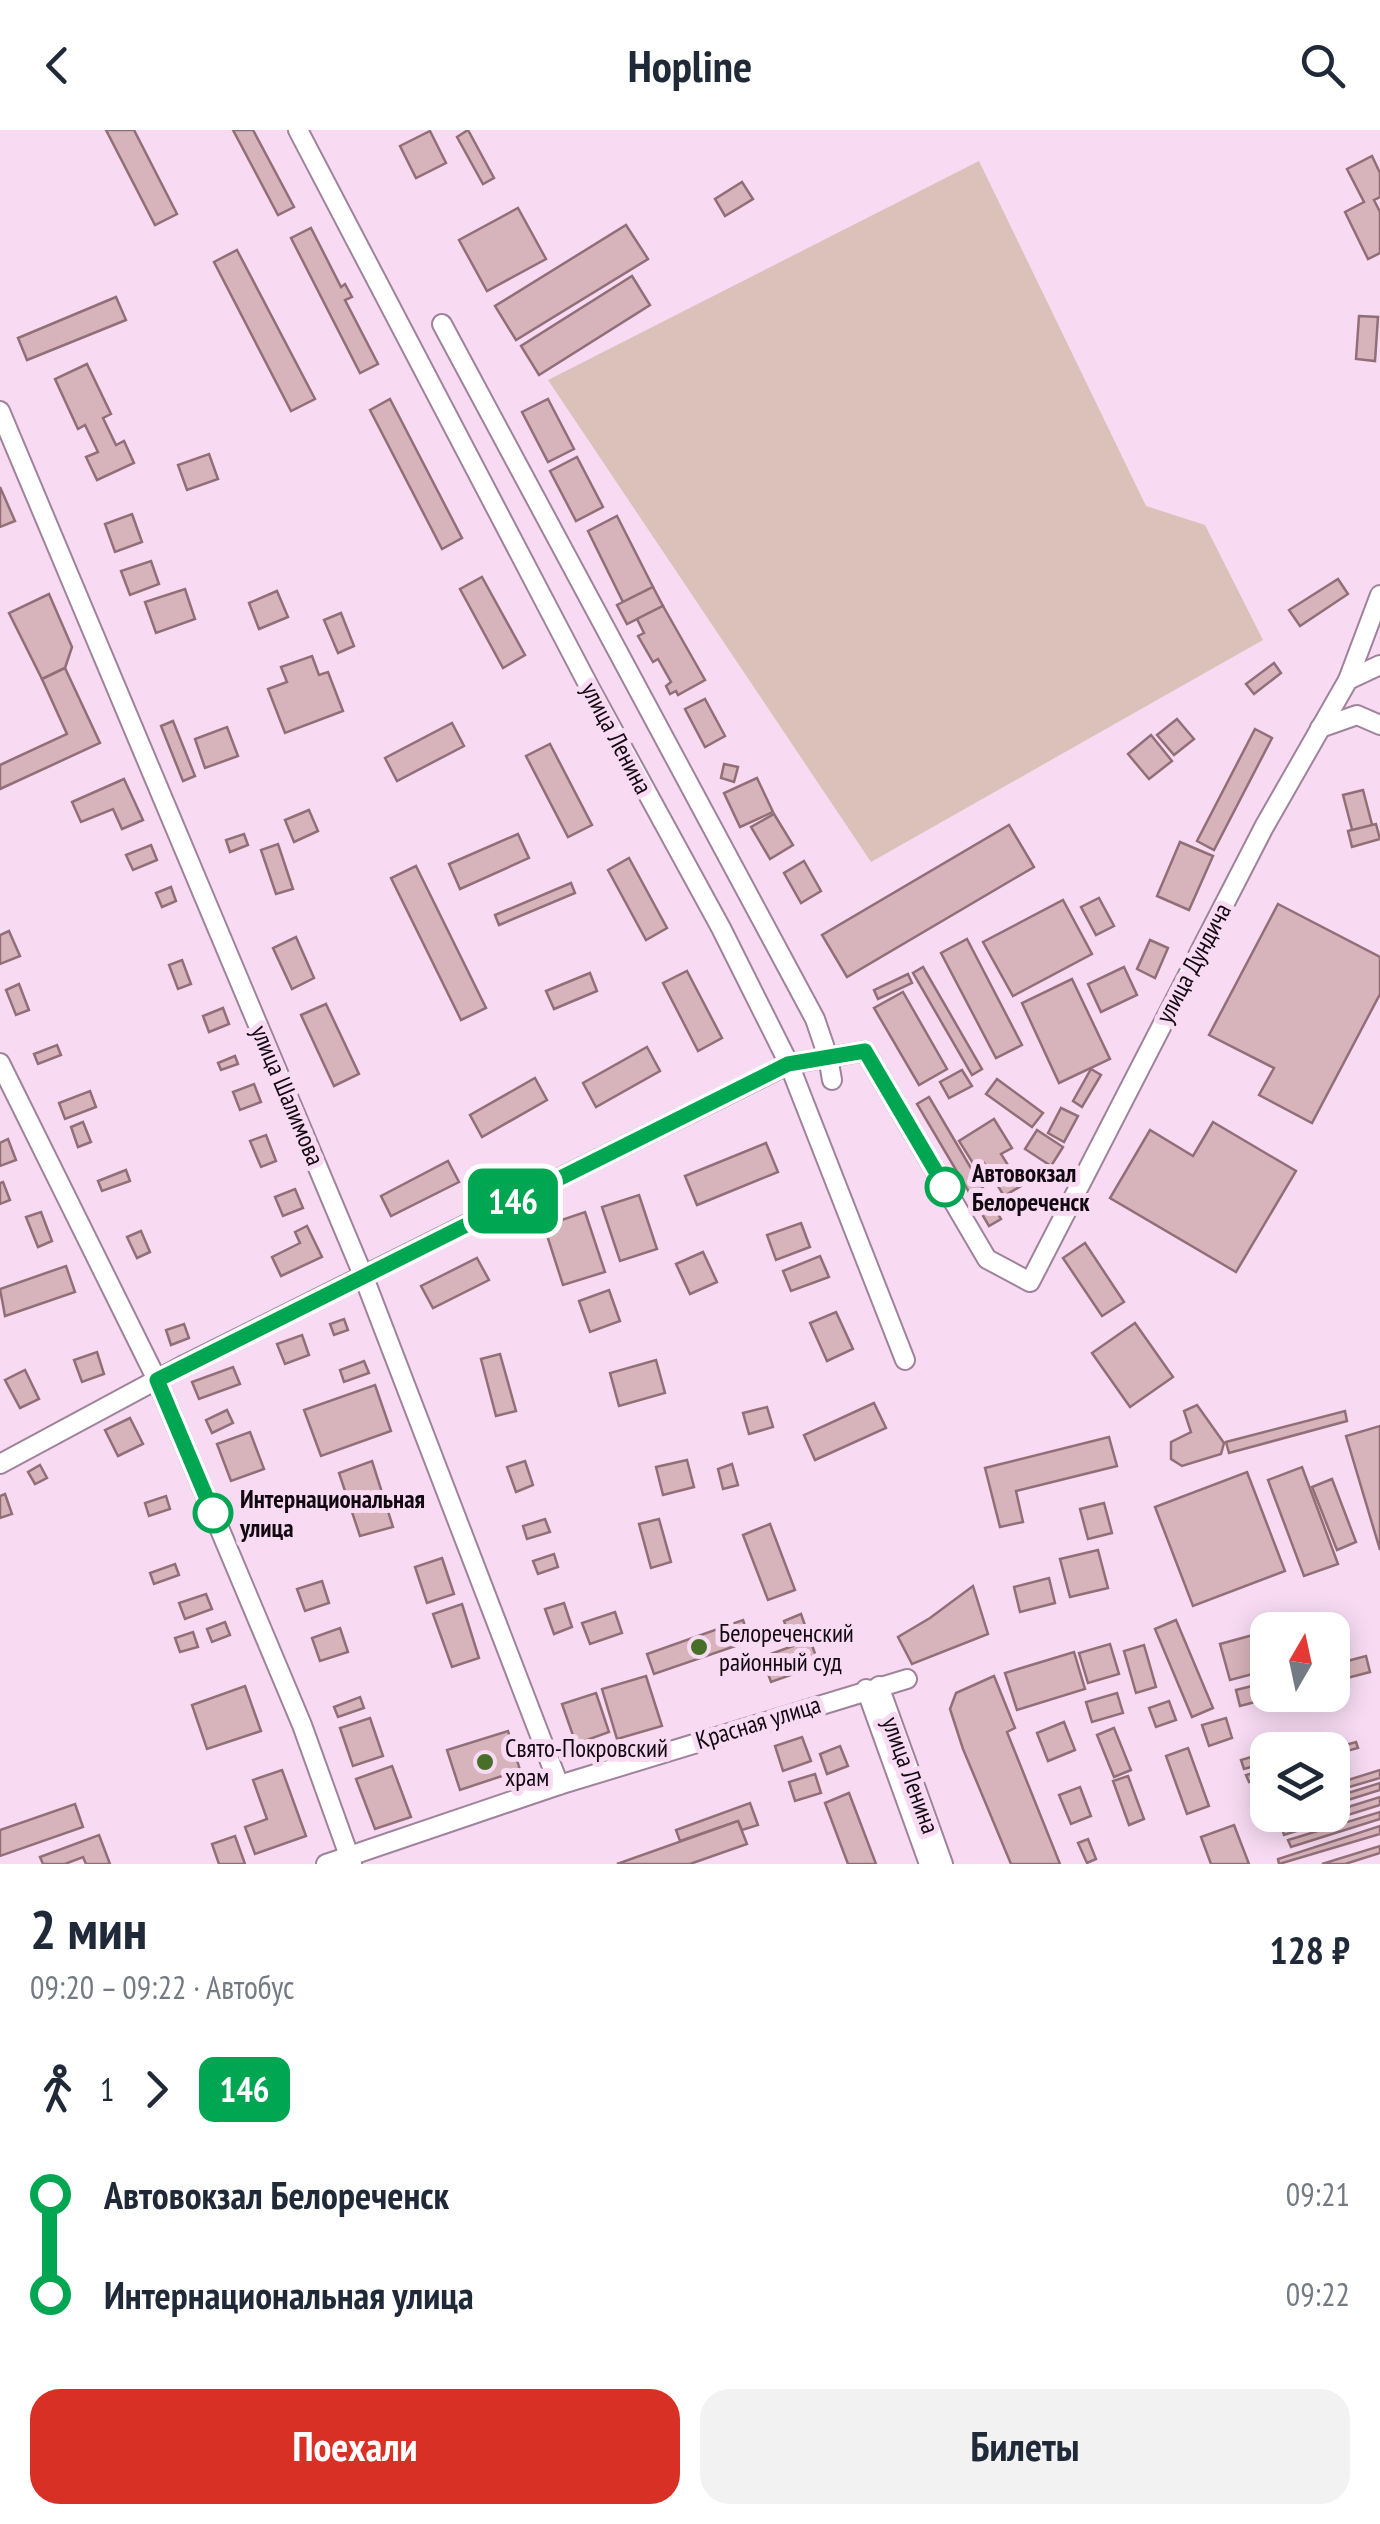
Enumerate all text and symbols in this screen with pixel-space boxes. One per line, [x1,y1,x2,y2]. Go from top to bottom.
text: Hopline [628,36,752,94]
icon: back [30,38,85,93]
icon: search [1295,38,1350,93]
street label: улица Ленина [574,677,660,799]
street label: улица Дундича [1148,898,1238,1028]
street label: улица Шалимова [244,1020,332,1170]
place label: Автовокзал Белореченск [971,1157,1090,1218]
line badge: 146 [456,1168,570,1234]
marker: Автовокзал Белореченск [926,1168,964,1206]
text: 146 [488,1178,538,1224]
place label: Интернациональная улица [239,1483,425,1544]
marker: Интернациональная улица [194,1494,232,1532]
north arrow [1250,1612,1350,1712]
map controls [1250,1612,1350,1832]
place label: Белореченский районный суд [719,1617,854,1678]
marker: Белореченский районный суд [688,1636,710,1658]
street label: Красная улица [692,1688,824,1756]
street label: улица Ленина [875,1712,947,1838]
place label: Свято-Покровский храм [505,1732,668,1793]
button: layers [1250,1732,1350,1832]
marker: Свято-Покровский храм [474,1751,496,1773]
text: 2 мин [30,1893,147,1964]
text: 128 ₽ [1270,1925,1350,1974]
text: 09:20 – 09:22 · Автобус [30,1966,294,2008]
icon: walk [30,2062,85,2117]
icon: forward [129,2062,184,2117]
text: 146 [219,2066,270,2112]
text: 1 [100,2068,114,2110]
text: Автовокзал Белореченск [104,2170,449,2219]
text: 09:21 [1286,2173,1350,2215]
text: Интернациональная улица [104,2270,474,2319]
text: 09:22 [1286,2273,1350,2315]
button: Поехали [30,2389,680,2504]
button: Билеты [700,2389,1350,2504]

